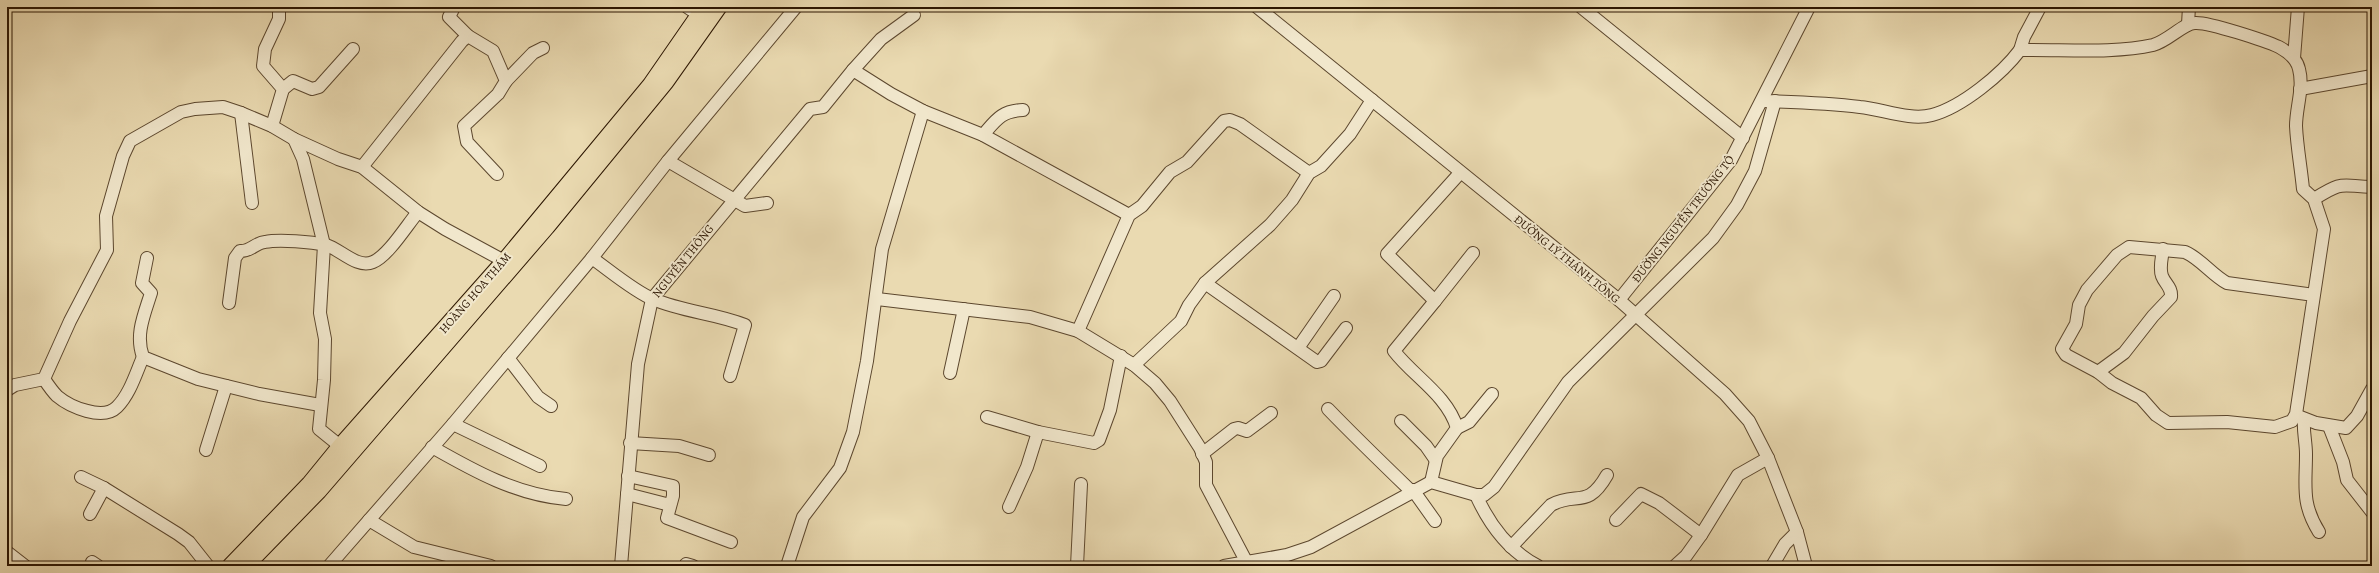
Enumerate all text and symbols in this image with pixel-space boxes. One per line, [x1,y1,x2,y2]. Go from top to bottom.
street label: ĐƯỜNG NGUYỄN TRƯỜNG TỘ [1627,151,1738,286]
street label: ĐƯỜNG LÝ THÁNH TÔNG [1510,211,1624,307]
street label: NGUYỄN THÔNG [648,220,718,301]
street label: HOÀNG HOA THÁM [435,249,515,337]

